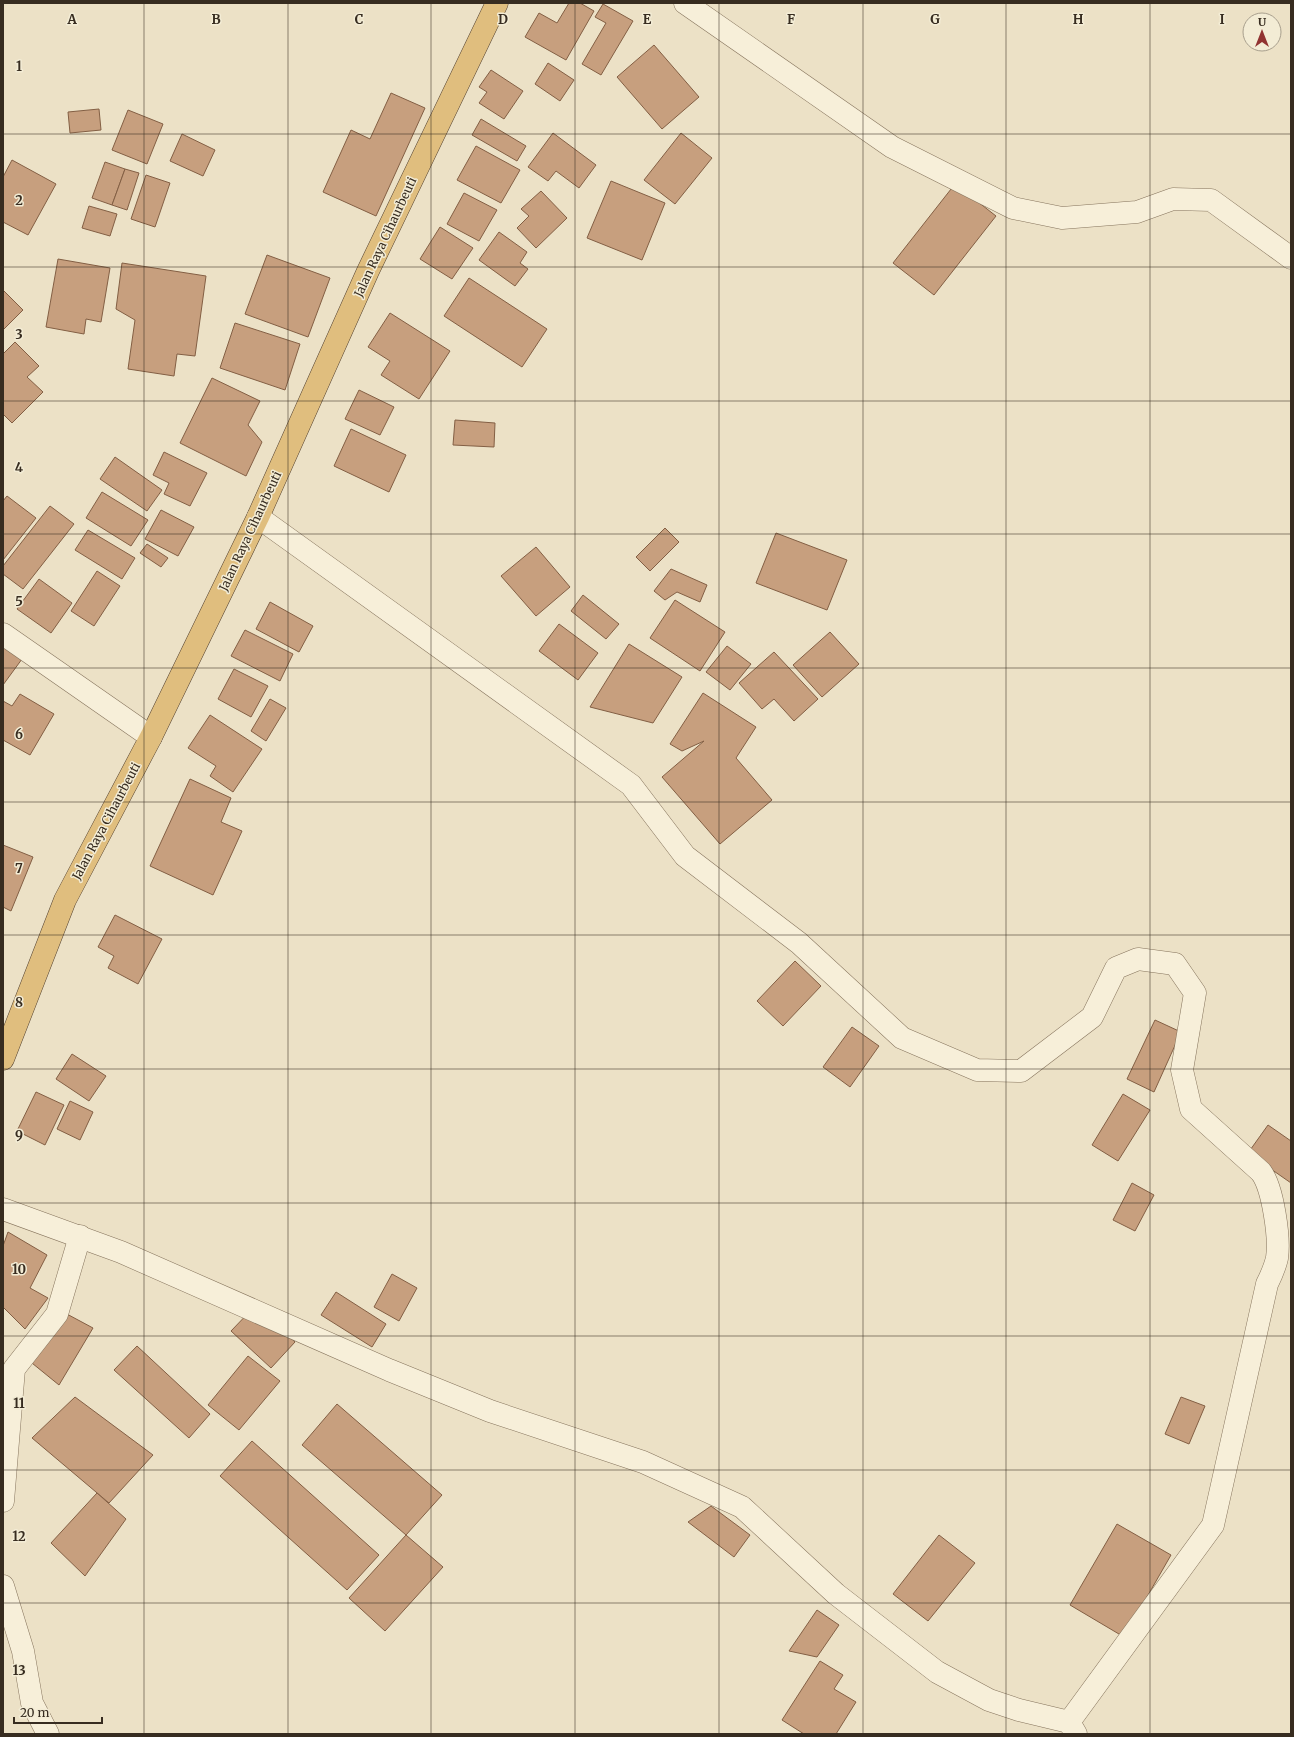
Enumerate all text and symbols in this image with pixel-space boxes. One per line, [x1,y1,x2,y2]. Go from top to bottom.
text: A [66,11,77,28]
text: B [211,11,221,28]
text: C [355,11,364,28]
text: D [498,11,508,28]
text: E [643,11,652,28]
text: F [787,11,795,28]
text: G [930,11,940,28]
text: H [1073,11,1084,28]
text: I [1219,11,1225,28]
north arrow [1242,12,1282,52]
text: U [1258,15,1267,29]
text: 1 [16,58,22,75]
street label: Jalan Raya Cihaurbeuti [350,175,419,300]
text: 2 [15,192,23,209]
text: 3 [15,326,23,343]
text: 4 [15,459,24,476]
street label: Jalan Raya Cihaurbeuti [215,469,284,594]
text: 5 [15,593,23,610]
text: 6 [15,726,23,743]
street label: Jalan Raya Cihaurbeuti [68,760,143,883]
text: 7 [15,860,23,877]
text: 8 [15,994,23,1011]
text: 9 [15,1127,23,1144]
text: 10 [12,1261,26,1278]
text: 11 [13,1395,25,1412]
text: 12 [12,1528,26,1545]
text: 13 [12,1662,26,1679]
scale bar [14,1699,102,1725]
text: 20 m [20,1705,49,1720]

